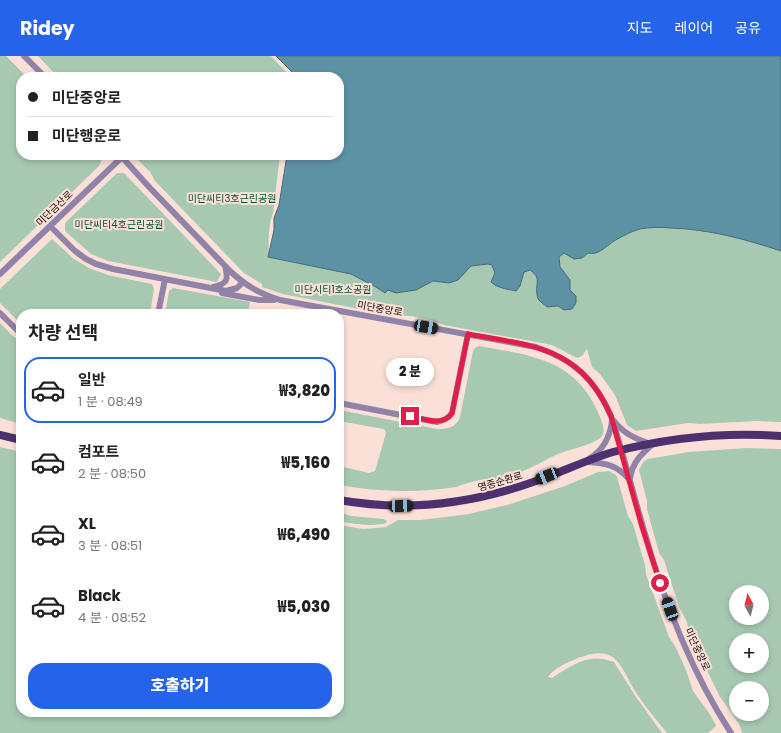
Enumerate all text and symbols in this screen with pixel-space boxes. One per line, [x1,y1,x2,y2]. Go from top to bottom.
text: Ridey [20,15,75,42]
text: 지도 [627,18,653,38]
text: 레이어 [675,18,713,38]
text: 공유 [735,18,761,38]
text: 미단중앙로 [52,87,121,108]
text: 미단행운로 [52,125,121,146]
street label: 미단금산로 [33,187,76,230]
park label: 미단씨티3호근린공원 [188,191,276,206]
park label: 미단씨티4호근린공원 [74,217,164,232]
park label: 미단시티1호소공원 [295,282,371,297]
street label: 미단중앙로 [356,297,404,320]
car [413,319,439,335]
text: 차량 선택 [28,320,98,345]
callout: 2 분 [386,358,434,386]
text: 2 분 [399,362,421,381]
text: 일반 [78,369,106,390]
icon: car [30,372,66,408]
text: ₩3,820 [279,380,330,401]
text: 1 분 · 08:49 [78,392,143,411]
route end [401,407,419,425]
text: 컴포트 [78,441,119,462]
icon: car [30,444,66,480]
text: ₩5,160 [281,452,330,473]
text: 2 분 · 08:50 [78,464,146,483]
car [534,466,560,486]
street label: 영종순환로 [476,468,524,495]
car [389,500,413,512]
text: XL [78,513,96,534]
icon: car [30,516,66,552]
text: ₩6,490 [277,524,330,545]
text: 3 분 · 08:51 [78,536,142,555]
route start [651,574,669,592]
text: Black [78,585,121,606]
north arrow [729,585,769,625]
map controls [729,585,769,721]
icon: car [30,588,66,624]
text: ₩5,030 [278,596,330,617]
car [660,596,680,622]
text: 4 분 · 08:52 [78,608,146,627]
street label: 미단중앙로 [681,625,714,673]
button: + [729,633,769,673]
button: 호출하기 [28,663,332,709]
button: − [729,681,769,721]

